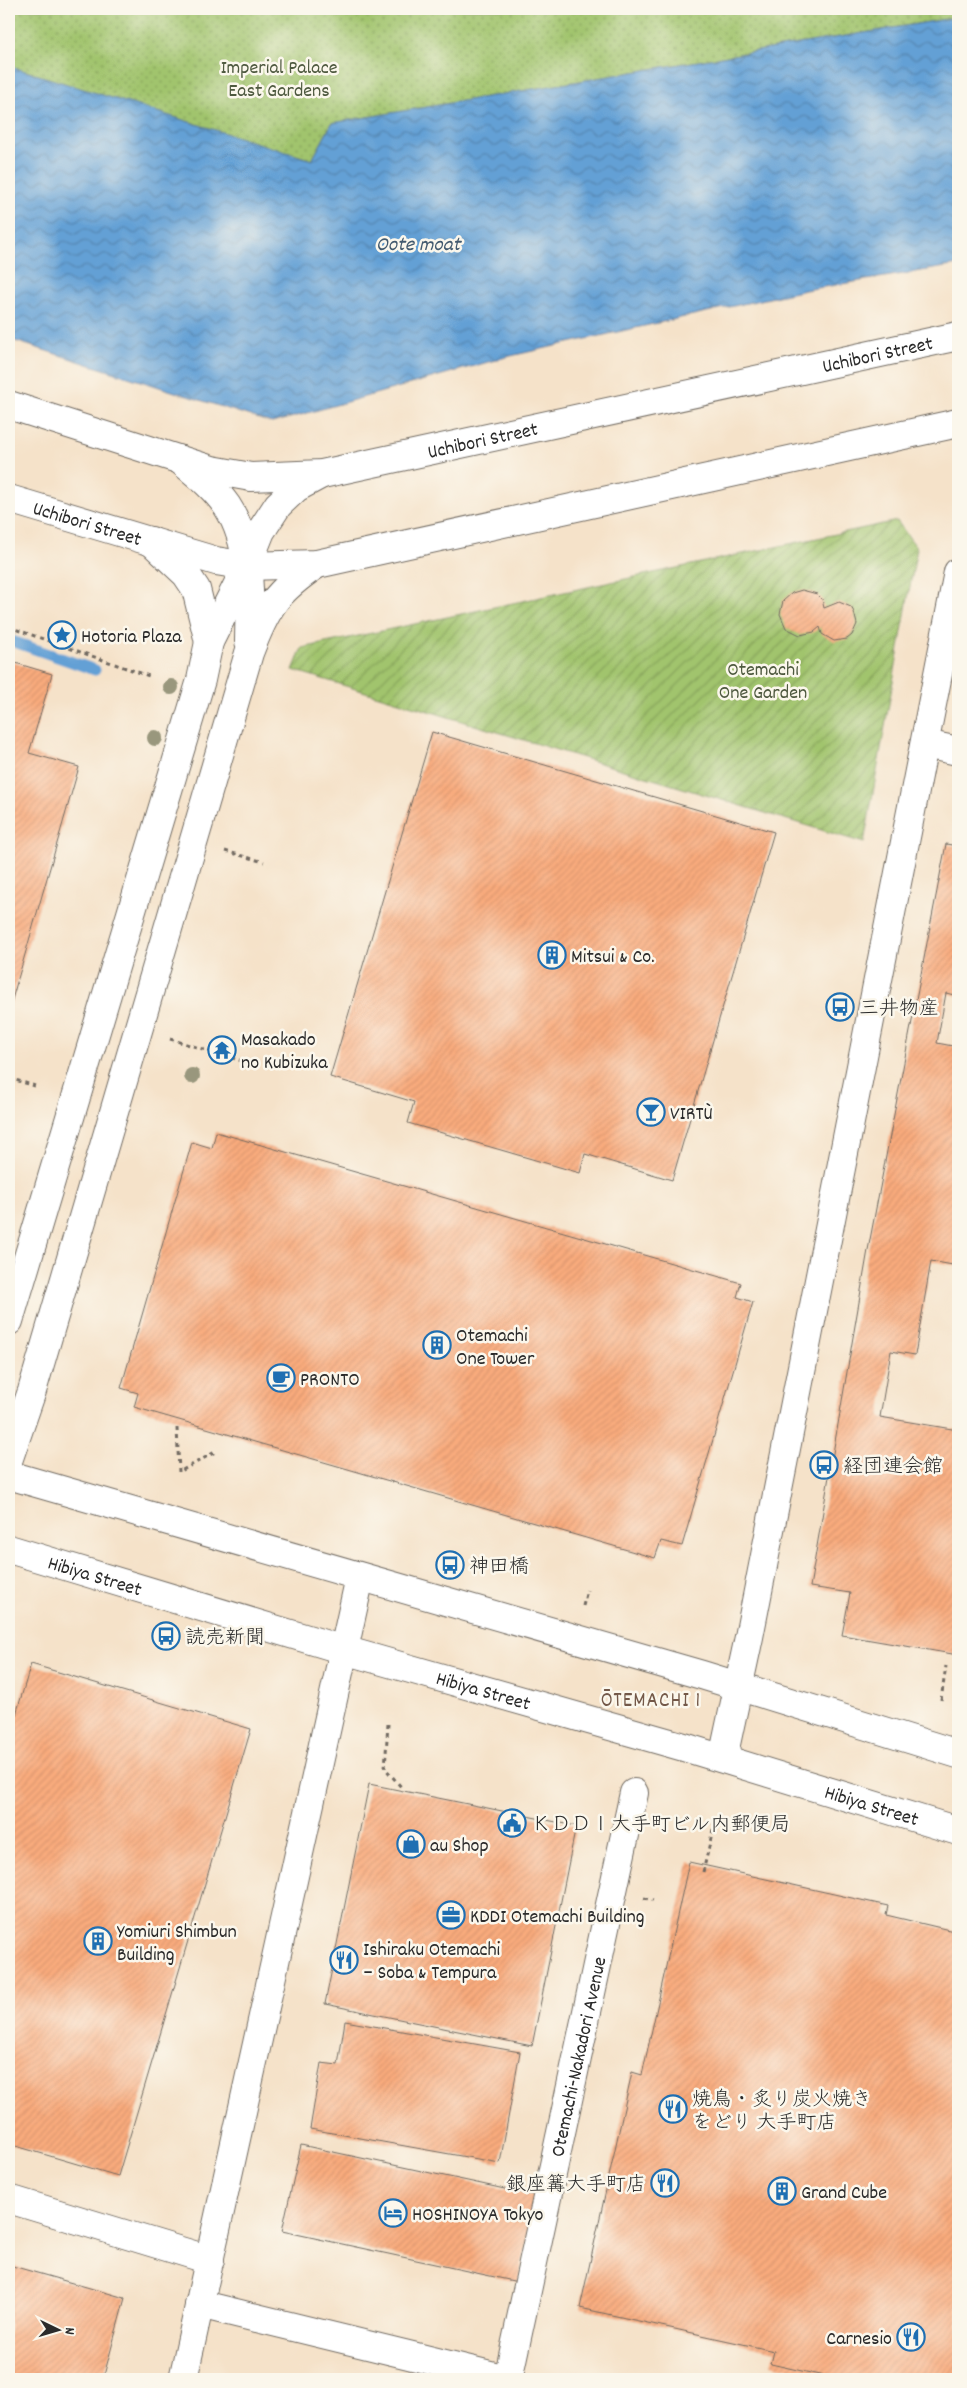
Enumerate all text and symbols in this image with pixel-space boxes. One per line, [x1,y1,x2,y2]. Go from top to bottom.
park label: Imperial Palace East Gardens [220,55,338,106]
water label: Oote moat [376,231,463,261]
street label: Uchibori Street [820,331,936,382]
street label: Uchibori Street [425,417,541,468]
street label: Uchibori Street [29,496,145,555]
place icon: Hotoria Plaza [47,620,77,650]
place label: Hotoria Plaza [81,624,182,652]
park label: Otemachi One Garden [719,657,807,708]
building icon: Mitsui & Co. [537,940,567,970]
place label: Mitsui & Co. [571,944,655,972]
bus stop icon: 三井物産 [825,992,855,1022]
place label: 三井物産 [859,996,939,1024]
place label: Masakado no Kubizuka [241,1027,328,1078]
temple icon: Masakado no Kubizuka [207,1035,237,1065]
bar icon: VIRTÙ [636,1097,666,1127]
place label: VIRTÙ [670,1101,713,1129]
place label: Otemachi One Tower [456,1323,535,1374]
building icon: Otemachi One Tower [422,1330,452,1360]
cafe icon: PRONTO [266,1363,296,1393]
place label: PRONTO [300,1367,360,1395]
bus stop icon: 経団連会館 [809,1450,839,1480]
place label: 経団連会館 [843,1454,943,1482]
street label: Hibiya Street [44,1550,145,1605]
bus stop icon: 神田橋 [435,1550,465,1580]
place label: 神田橋 [469,1554,529,1582]
bus stop icon: 読売新聞 [151,1621,181,1651]
place label: 読売新聞 [185,1625,265,1653]
street label: Hibiya Street [432,1666,533,1719]
district label: ŌTEMACHI 1 [601,1687,701,1717]
street label: Hibiya Street [821,1780,922,1835]
public building icon: ＫＤＤＩ大手町ビル内郵便局 [497,1808,527,1838]
place label: ＫＤＤＩ大手町ビル内郵便局 [531,1812,791,1840]
shop icon: au Shop [396,1829,426,1859]
place label: au Shop [430,1833,489,1861]
office icon: KDDI Otemachi Building [436,1900,466,1930]
place label: KDDI Otemachi Building [470,1904,644,1932]
place label: Yomiuri Shimbun Building [117,1919,237,1970]
building icon: Yomiuri Shimbun Building [83,1926,113,1956]
place label: Ishiraku Otemachi – Soba & Tempura [363,1937,501,1988]
restaurant icon: Ishiraku Otemachi – Soba & Tempura [329,1945,359,1975]
street label: Otemachi-Nakadori Avenue [545,1954,615,2160]
place label: 焼鳥・炙り炭火焼き をどり 大手町店 [692,2087,872,2138]
restaurant icon: 焼鳥・炙り炭火焼き をどり 大手町店 [658,2094,688,2124]
restaurant icon: 銀座篝大手町店 [650,2168,680,2198]
place label: 銀座篝大手町店 [506,2172,646,2200]
building icon: Grand Cube [767,2176,797,2206]
place label: Grand Cube [801,2180,887,2208]
hotel icon: HOSHINOYA Tokyo [378,2198,408,2228]
place label: HOSHINOYA Tokyo [412,2202,544,2230]
north arrow [32,2306,82,2356]
restaurant icon: Carnesio [896,2322,926,2352]
place label: Carnesio [826,2326,892,2354]
text: N [59,2327,79,2335]

